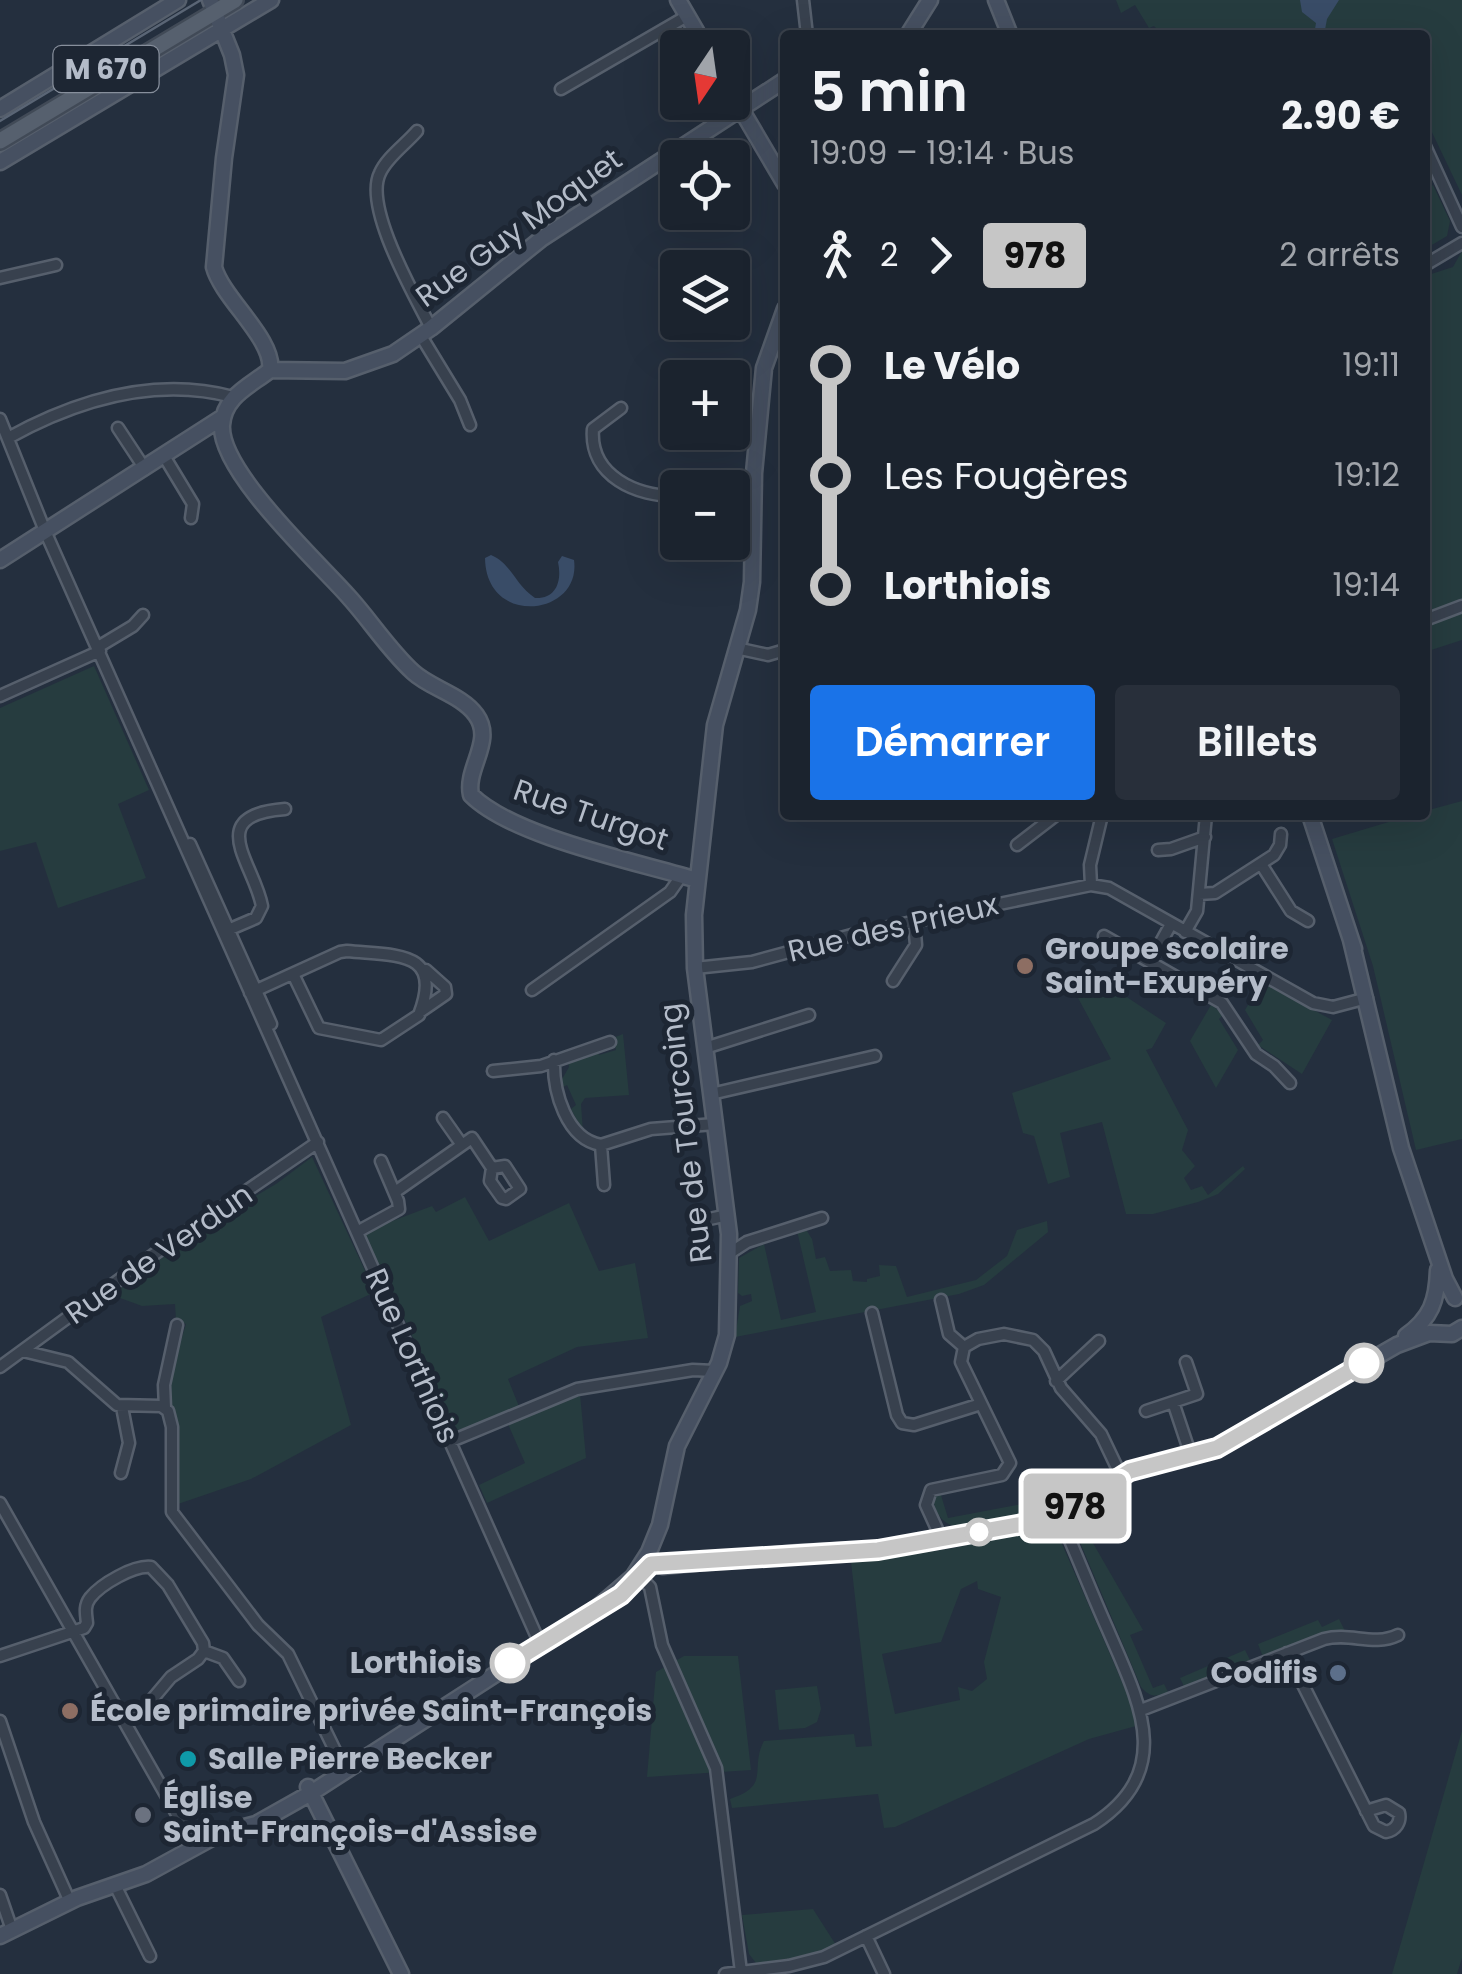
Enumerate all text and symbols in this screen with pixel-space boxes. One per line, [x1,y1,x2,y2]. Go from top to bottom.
north arrow [660,30,750,120]
map controls [660,30,750,560]
road number: M 670 [54,46,158,92]
text: 5 min [810,53,968,130]
text: 2.90 € [1281,89,1400,142]
text: 19:09 – 19:14 · Bus [810,130,1074,175]
street label: Rue Guy Moquet [407,138,631,317]
button: locate [660,140,750,230]
icon: walk [810,228,865,283]
icon: forward [913,228,968,283]
text: 978 [1003,231,1066,280]
text: 2 [880,232,898,277]
text: 2 arrêts [1279,232,1400,277]
button: layers [660,250,750,340]
text: Le Vélo [884,339,1020,392]
text: 19:11 [1342,342,1400,387]
button: + [660,360,750,450]
text: Les Fougères [884,449,1129,502]
text: 19:12 [1334,452,1400,497]
button: − [660,470,750,560]
text: Lorthiois [884,559,1051,612]
text: 19:14 [1332,562,1400,607]
button: Démarrer [810,685,1095,800]
button: Billets [1115,685,1400,800]
street label: Rue Turgot [508,768,674,861]
street label: Rue des Prieux [783,882,1002,973]
place label: Groupe scolaire Saint-Exupéry [1045,927,1289,1004]
marker: Groupe scolaire Saint-Exupéry [1014,955,1036,977]
street label: Rue de Tourcoing [648,1001,723,1265]
street label: Rue de Verdun [56,1173,261,1334]
street label: Rue Lorthiois [355,1262,470,1450]
unlabelled marker [1345,1344,1383,1382]
line badge: 978 [1018,1474,1132,1538]
text: 978 [1044,1482,1106,1531]
unlabelled marker [966,1519,992,1545]
place label: Lorthiois [350,1641,482,1684]
marker: Lorthiois [491,1644,529,1682]
place label: Codifis [1210,1651,1318,1694]
marker: Codifis [1327,1662,1349,1684]
place label: École primaire privée Saint-François [90,1689,652,1732]
marker: École primaire privée Saint-François [59,1700,81,1722]
place label: Salle Pierre Becker [208,1737,492,1780]
marker: Salle Pierre Becker [177,1748,199,1770]
place label: Église Saint-François-d'Assise [163,1776,537,1853]
marker: Église Saint-François-d'Assise [132,1804,154,1826]

